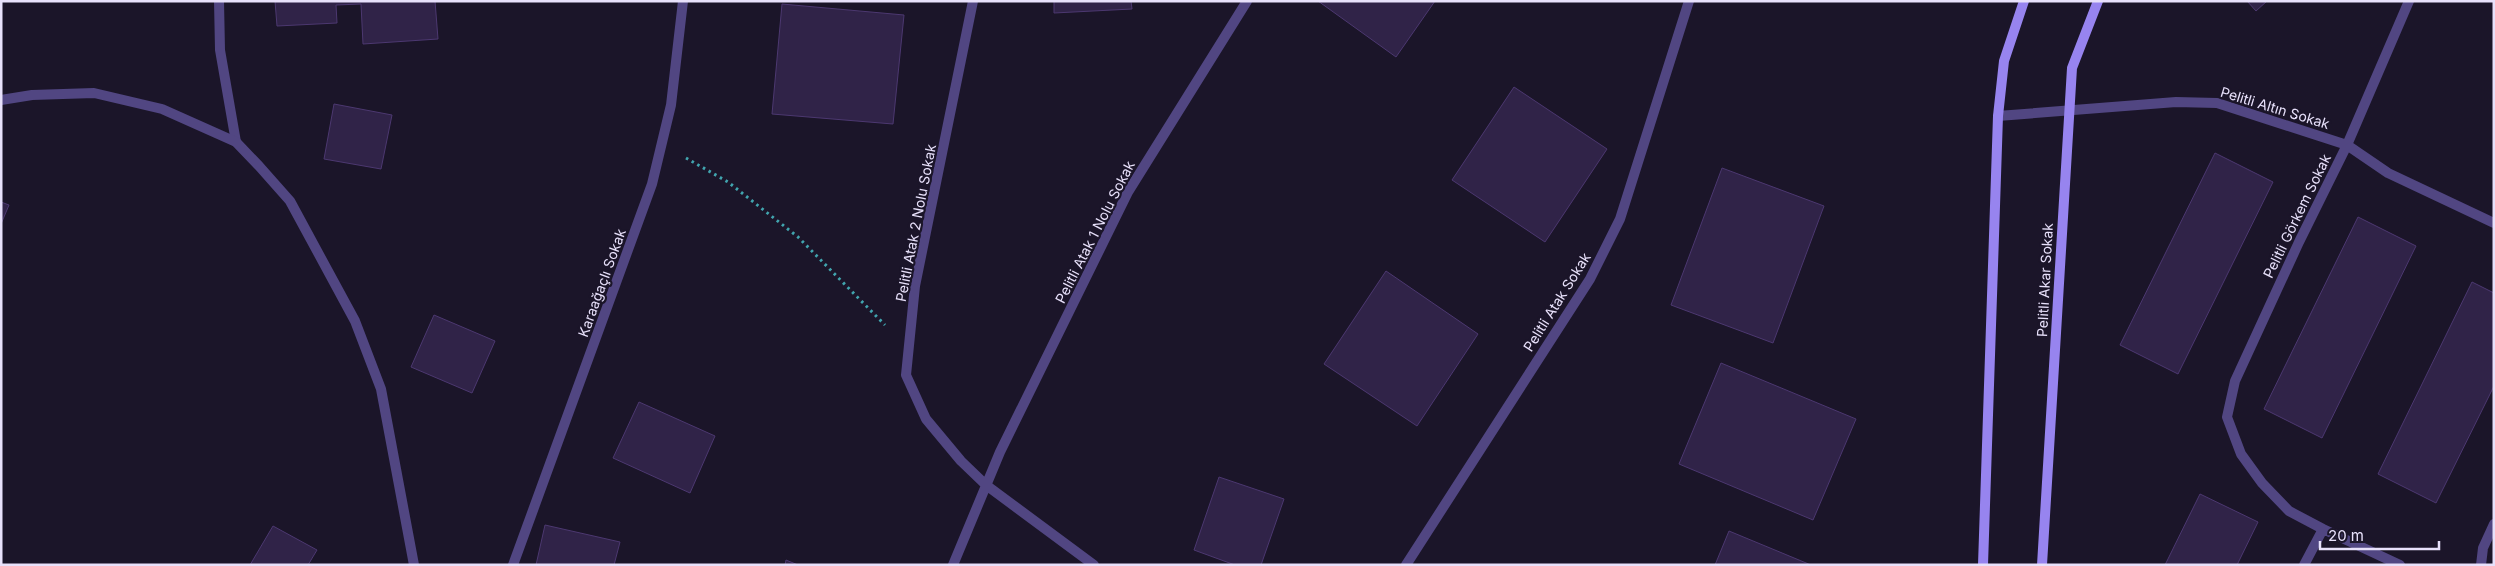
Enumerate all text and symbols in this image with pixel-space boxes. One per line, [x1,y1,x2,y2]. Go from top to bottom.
street label: Pelitli Altın Sokak [2219,83,2332,132]
street label: Pelitli Atak 2 Nolu Sokak [892,142,939,303]
street label: Pelitli Görkem Sokak [2259,151,2334,281]
street label: Pelitli Atak 1 Nolu Sokak [1051,158,1138,306]
street label: Pelitli Akar Sokak [2033,222,2056,337]
street label: Karaağaçlı Sokak [574,226,629,339]
street label: Pelitli Atak Sokak [1519,249,1594,354]
scale bar [2320,518,2439,550]
text: 20 m [2328,526,2364,545]

